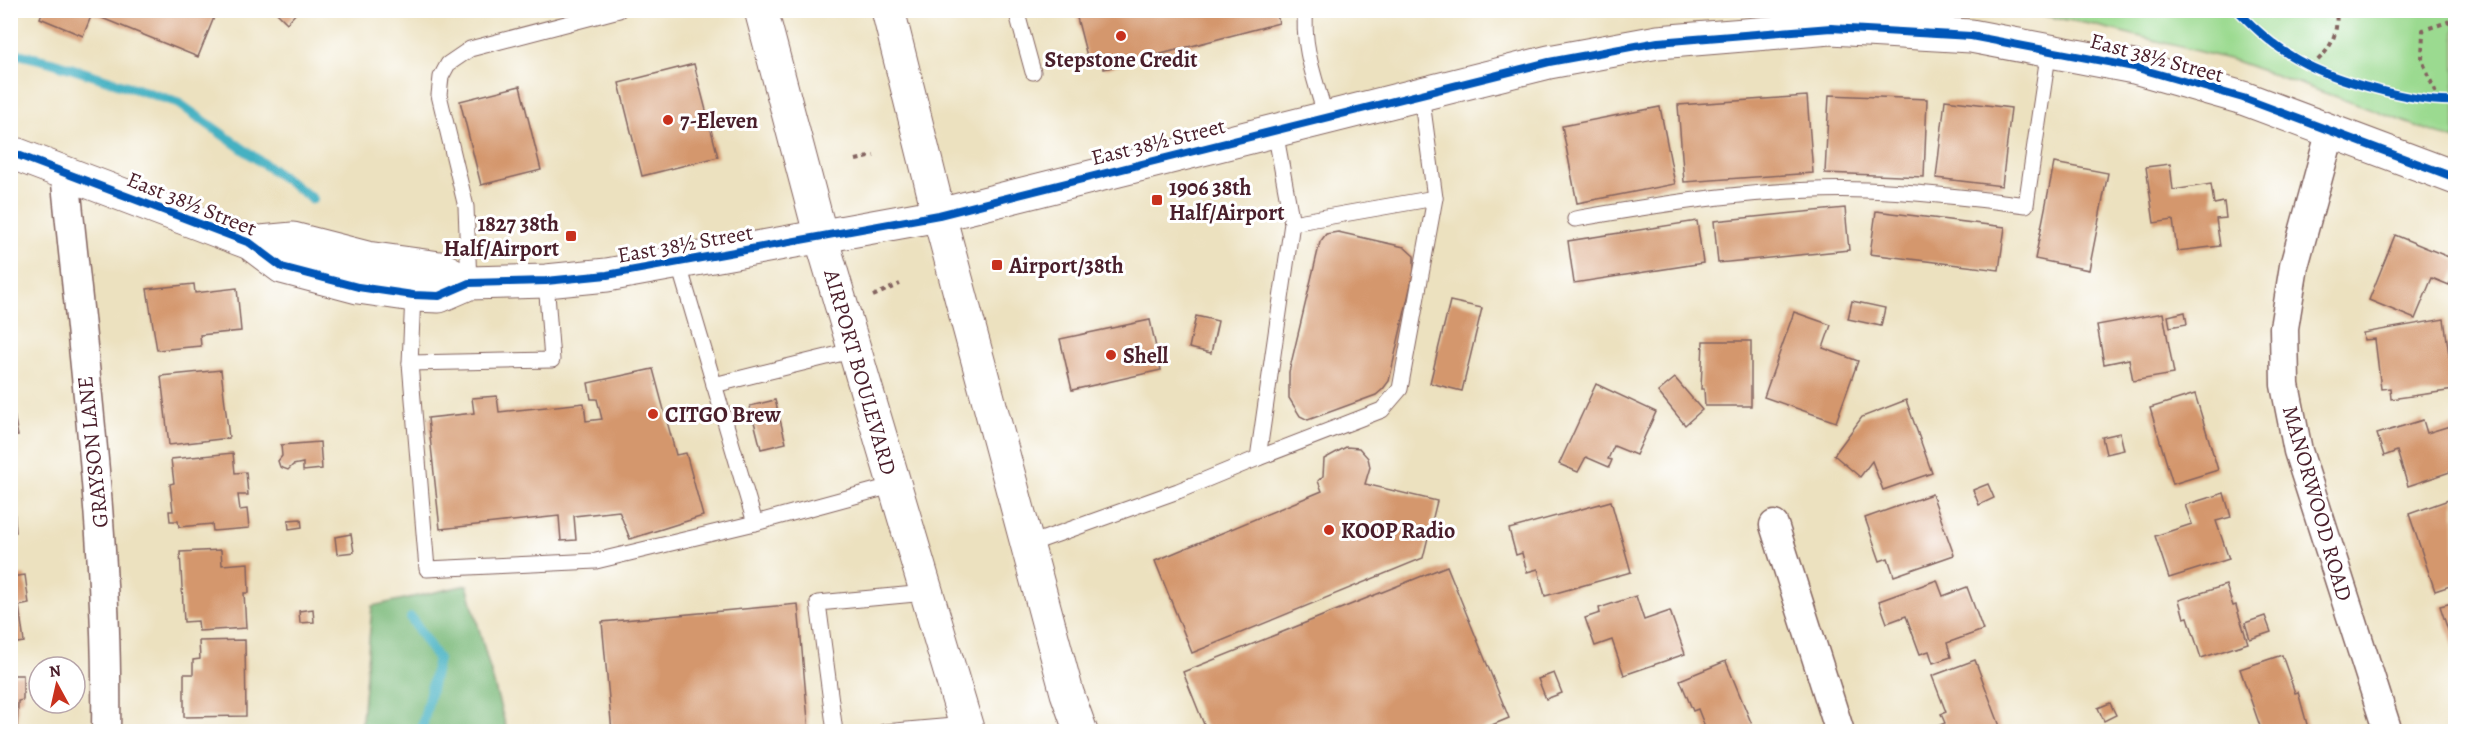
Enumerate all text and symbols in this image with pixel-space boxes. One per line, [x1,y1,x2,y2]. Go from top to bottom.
street label: East 38½ Street [2087,26,2227,90]
marker: Stepstone Credit [1114,29,1128,43]
place label: Stepstone Credit [1045,45,1198,75]
place label: 7-Eleven [680,106,758,136]
street label: East 38½ Street [1088,111,1228,173]
marker: 7-Eleven [661,113,675,127]
street label: East 38½ Street [122,164,261,244]
place label: 1906 38th Half/Airport [1169,173,1285,228]
marker: 1906 38th Half/Airport [1150,193,1164,207]
place label: 1827 38th Half/Airport [443,209,560,264]
street label: East 38½ Street [615,217,755,271]
marker: 1827 38th Half/Airport [564,229,578,243]
place label: Airport/38th [1008,251,1124,281]
marker: Airport/38th [990,258,1004,272]
street label: AIRPORT BOULEVARD [816,265,904,479]
place label: Shell [1123,341,1169,371]
marker: Shell [1104,348,1118,362]
street label: GRAYSON LANE [70,375,116,529]
place label: CITGO Brew [665,400,781,430]
street label: MANORWOOD ROAD [2275,402,2359,604]
marker: CITGO Brew [646,407,660,421]
place label: KOOP Radio [1341,516,1455,546]
marker: KOOP Radio [1322,523,1336,537]
north arrow [27,655,87,715]
text: N [48,659,63,683]

